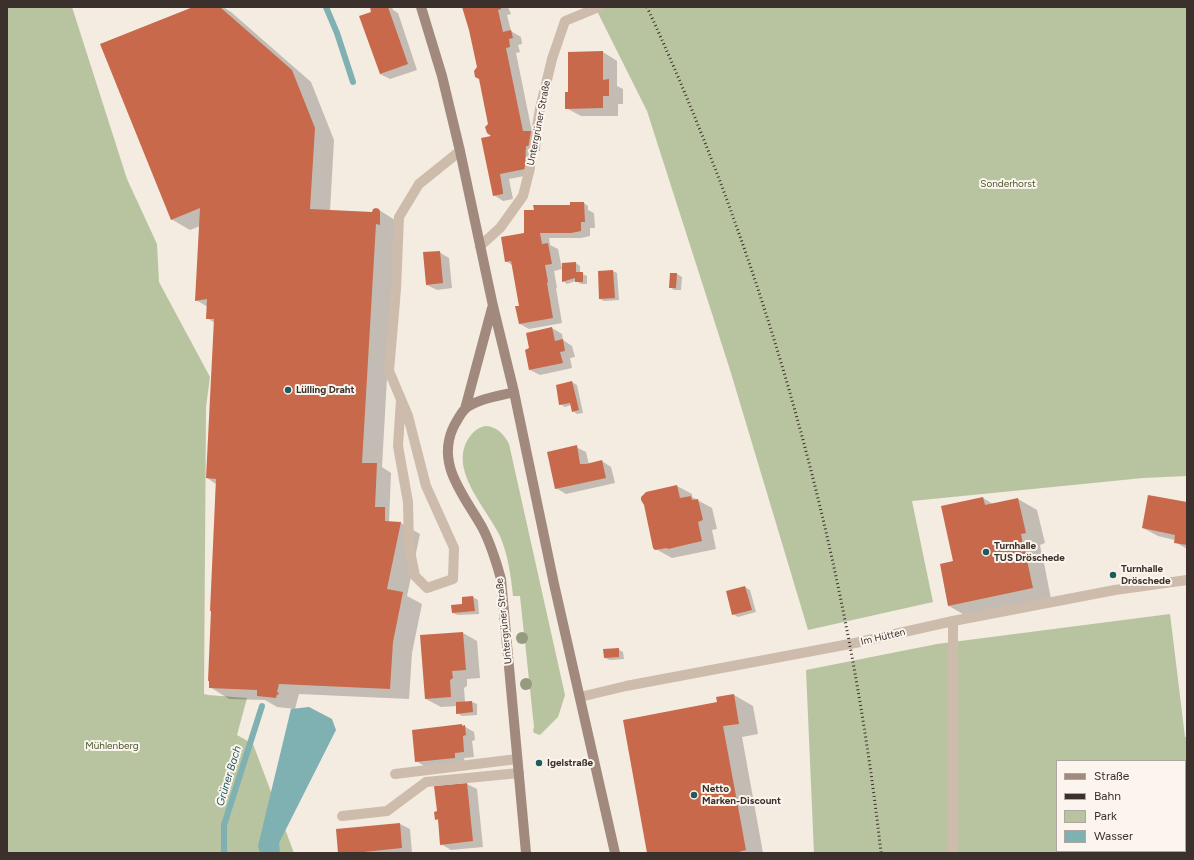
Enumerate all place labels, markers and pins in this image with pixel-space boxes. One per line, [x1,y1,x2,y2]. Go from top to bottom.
place label: Lülling Draht [296,384,354,396]
marker: Lülling Draht [283,385,293,395]
place label: Turnhalle TUS Dröschede [994,540,1065,564]
marker: Turnhalle TUS Dröschede [981,547,991,557]
place label: Turnhalle Dröschede [1121,563,1170,586]
marker: Turnhalle Dröschede [1108,570,1118,580]
place label: Igelstraße [547,757,593,769]
marker: Igelstraße [534,758,544,768]
place label: Netto Marken-Discount [702,783,781,806]
marker: Netto Marken-Discount [689,790,699,800]

